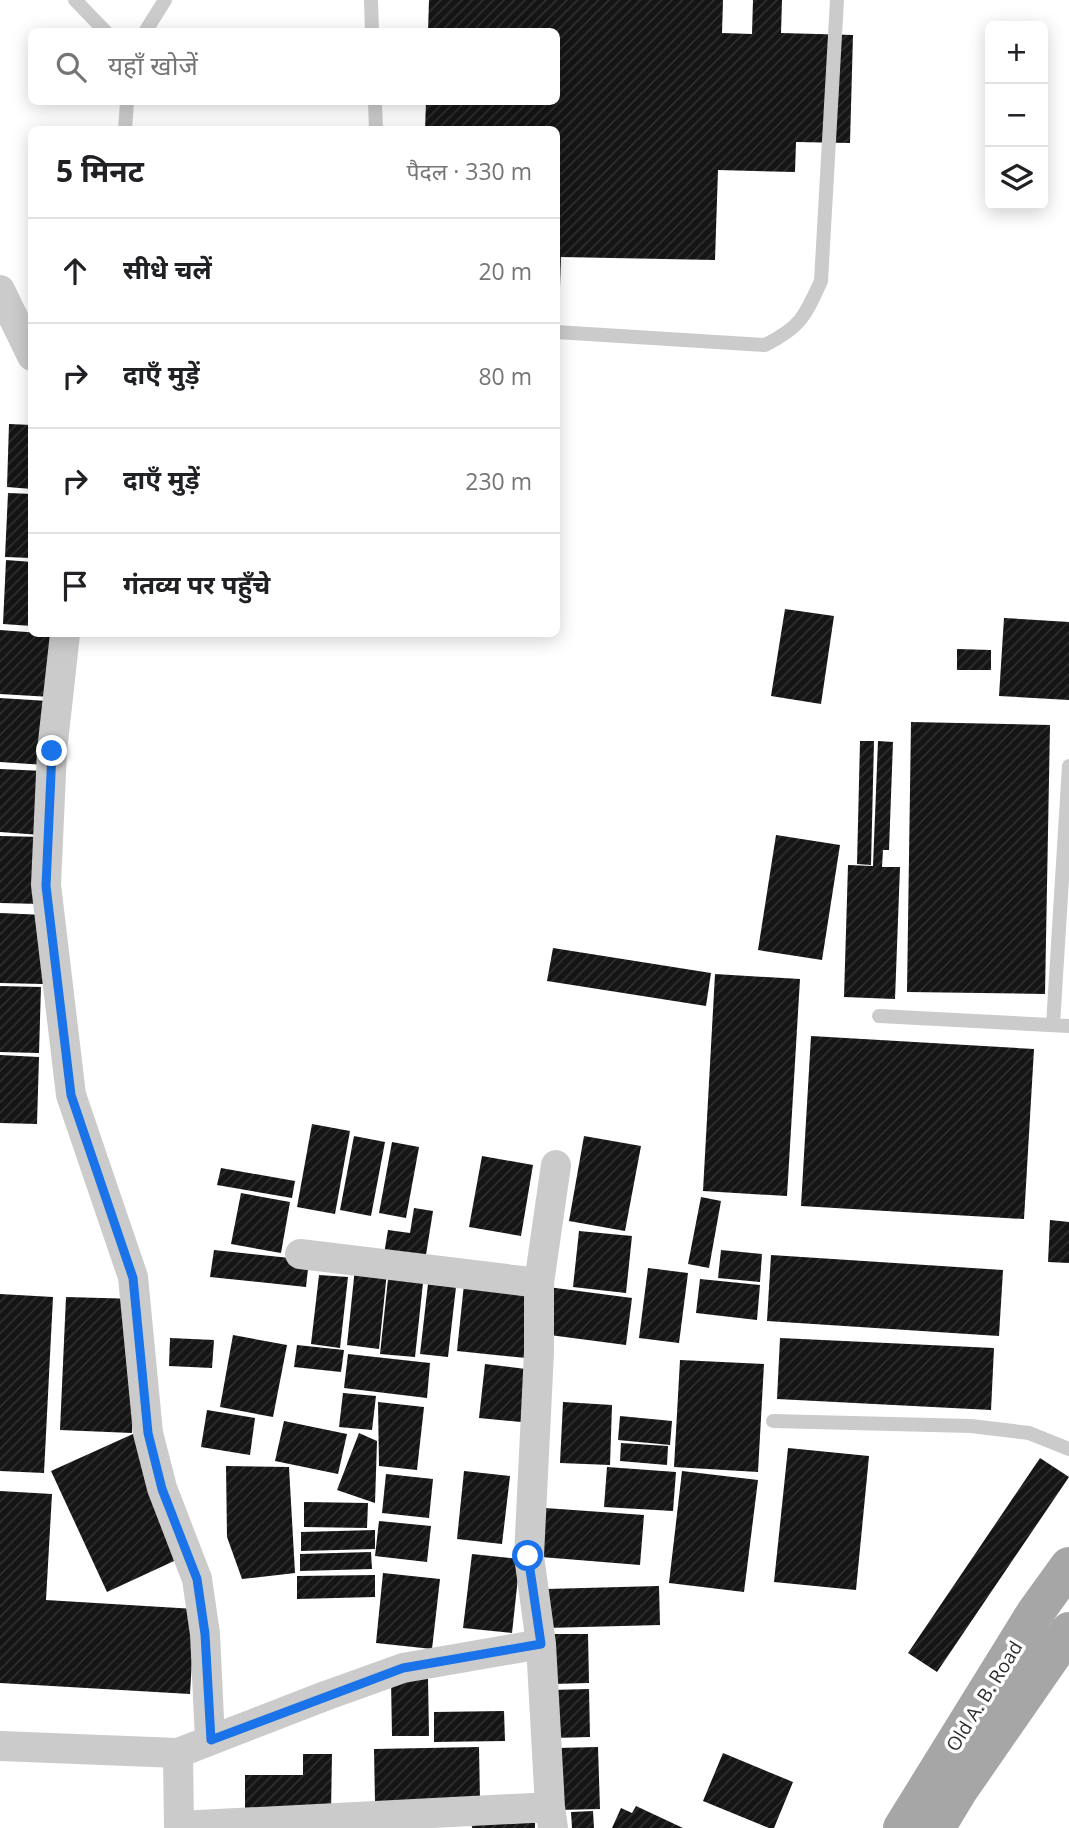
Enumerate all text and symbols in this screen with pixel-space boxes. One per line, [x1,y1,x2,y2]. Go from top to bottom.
map controls [985,21,1048,210]
button: + [985,21,1048,84]
search box [28,28,560,105]
text: यहाँ खोजें [108,47,198,83]
icon: search [52,48,90,86]
button: − [985,84,1048,147]
button: layers [985,147,1048,210]
text: 5 मिनट [56,150,144,191]
text: पैदल · 330 m [406,155,532,187]
text: सीधे चलें [123,251,212,287]
icon: ahead [56,252,94,290]
text: 20 m [478,255,532,287]
text: दाएँ मुड़ें [123,356,200,392]
icon: right [56,357,94,395]
text: 80 m [478,360,532,392]
text: दाएँ मुड़ें [123,461,200,497]
icon: right [56,462,94,500]
text: 230 m [465,465,532,497]
text: गंतव्य पर पहुँचे [123,566,270,602]
icon: arrive [56,567,94,605]
route end [36,735,67,766]
route start [512,1540,543,1571]
street label: Old A. B. Road [940,1636,1028,1756]

